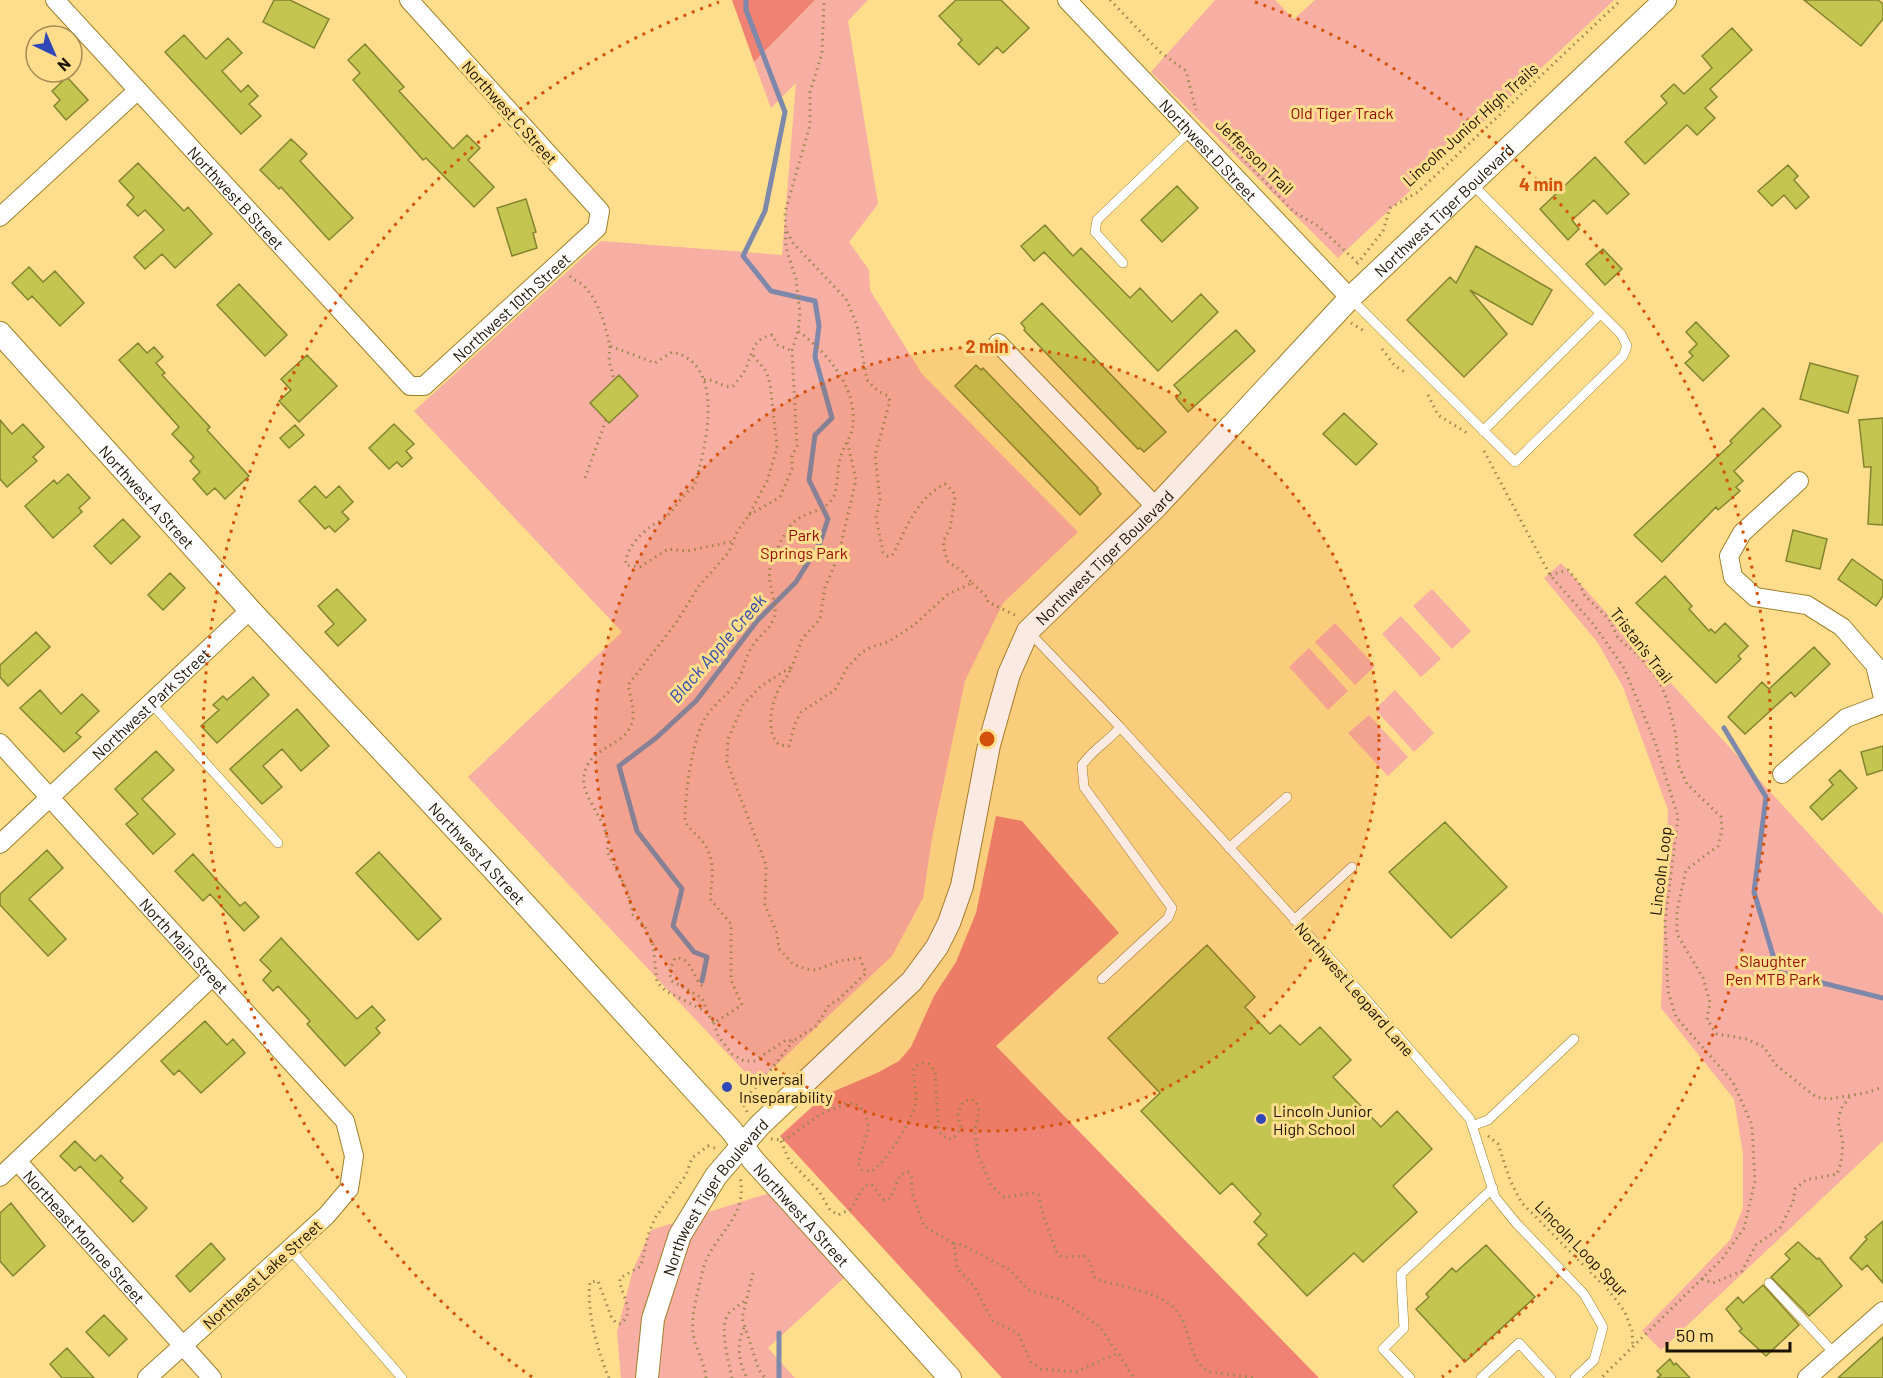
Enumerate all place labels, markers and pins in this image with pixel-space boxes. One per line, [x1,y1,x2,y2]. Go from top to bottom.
centre of rings [977,729,997,749]
place label: Universal Inseparability [739,1069,833,1106]
marker: Universal Inseparability [720,1080,734,1094]
place label: Lincoln Junior High School [1273,1101,1372,1138]
marker: Lincoln Junior High School [1254,1112,1268,1126]

